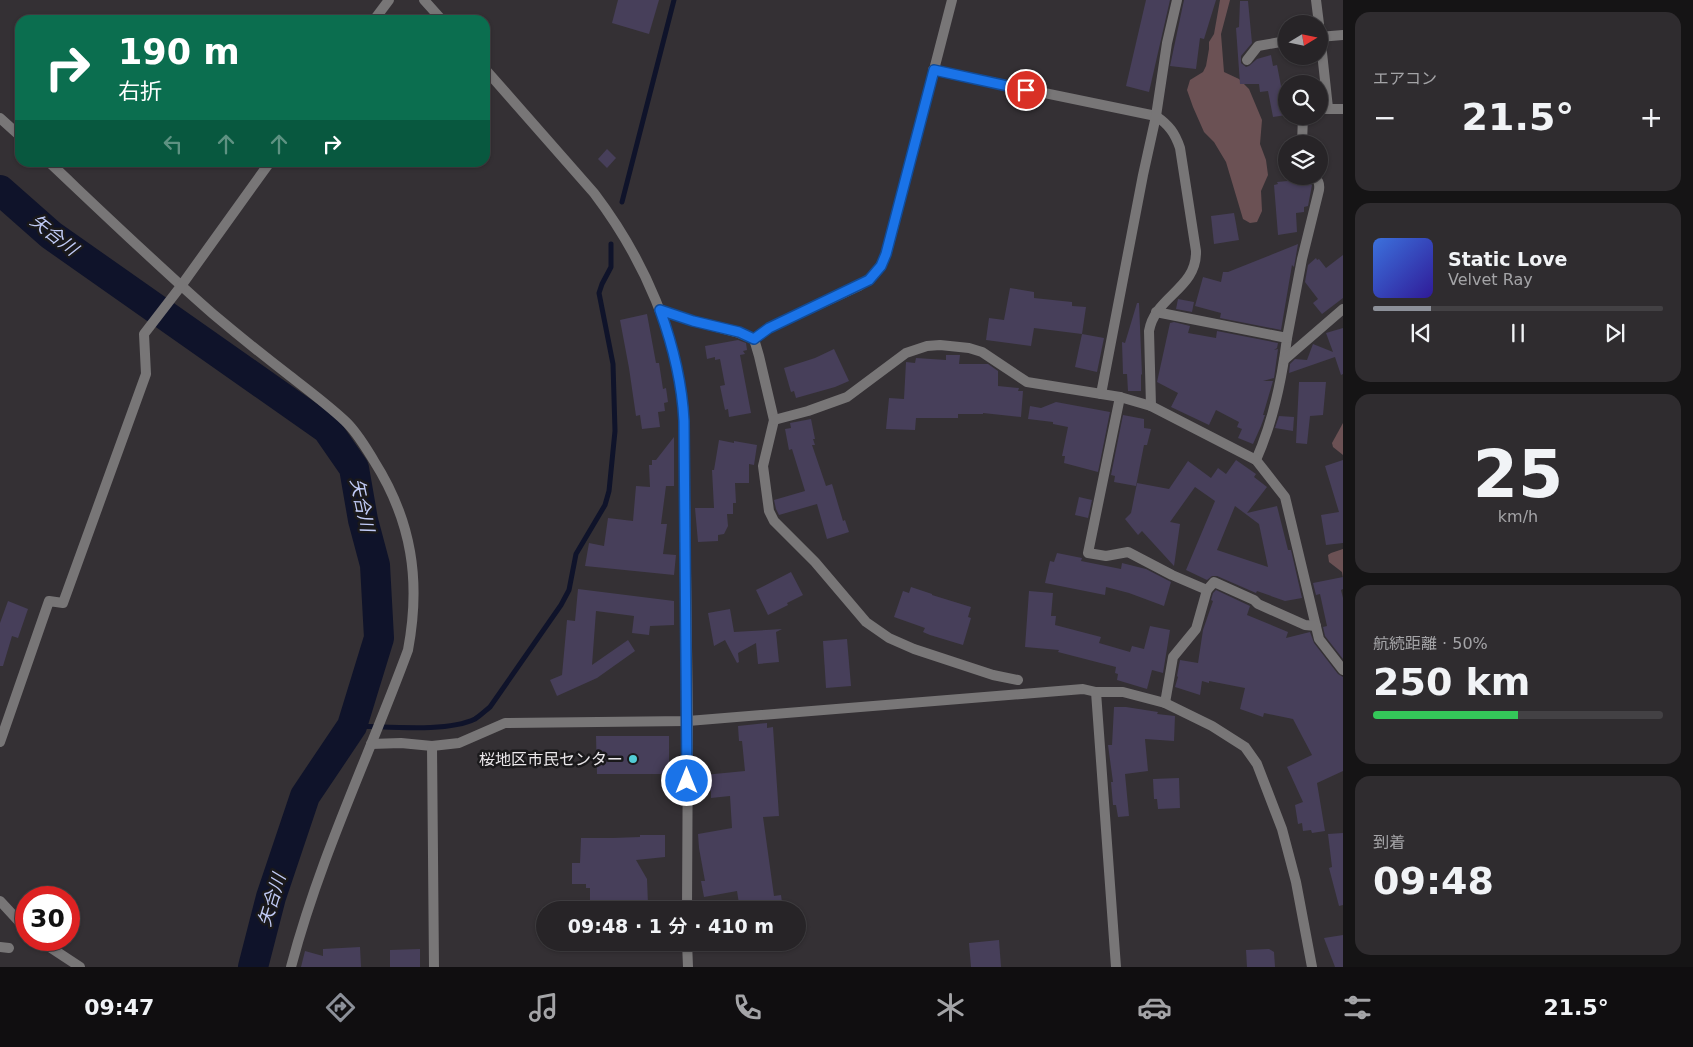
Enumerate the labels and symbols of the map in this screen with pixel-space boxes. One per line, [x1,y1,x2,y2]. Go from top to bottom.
north arrow [1278,15,1328,65]
pin [1005,69,1047,111]
water label: 矢合川 [27,210,84,261]
water label: 矢合川 [347,476,379,535]
place label: 桜地区市民センター [479,750,623,769]
marker: 桜地区市民センター [627,753,639,765]
position arrow [660,754,712,806]
water label: 矢合川 [254,869,290,929]
speed limit sign: 30 [15,886,80,951]

